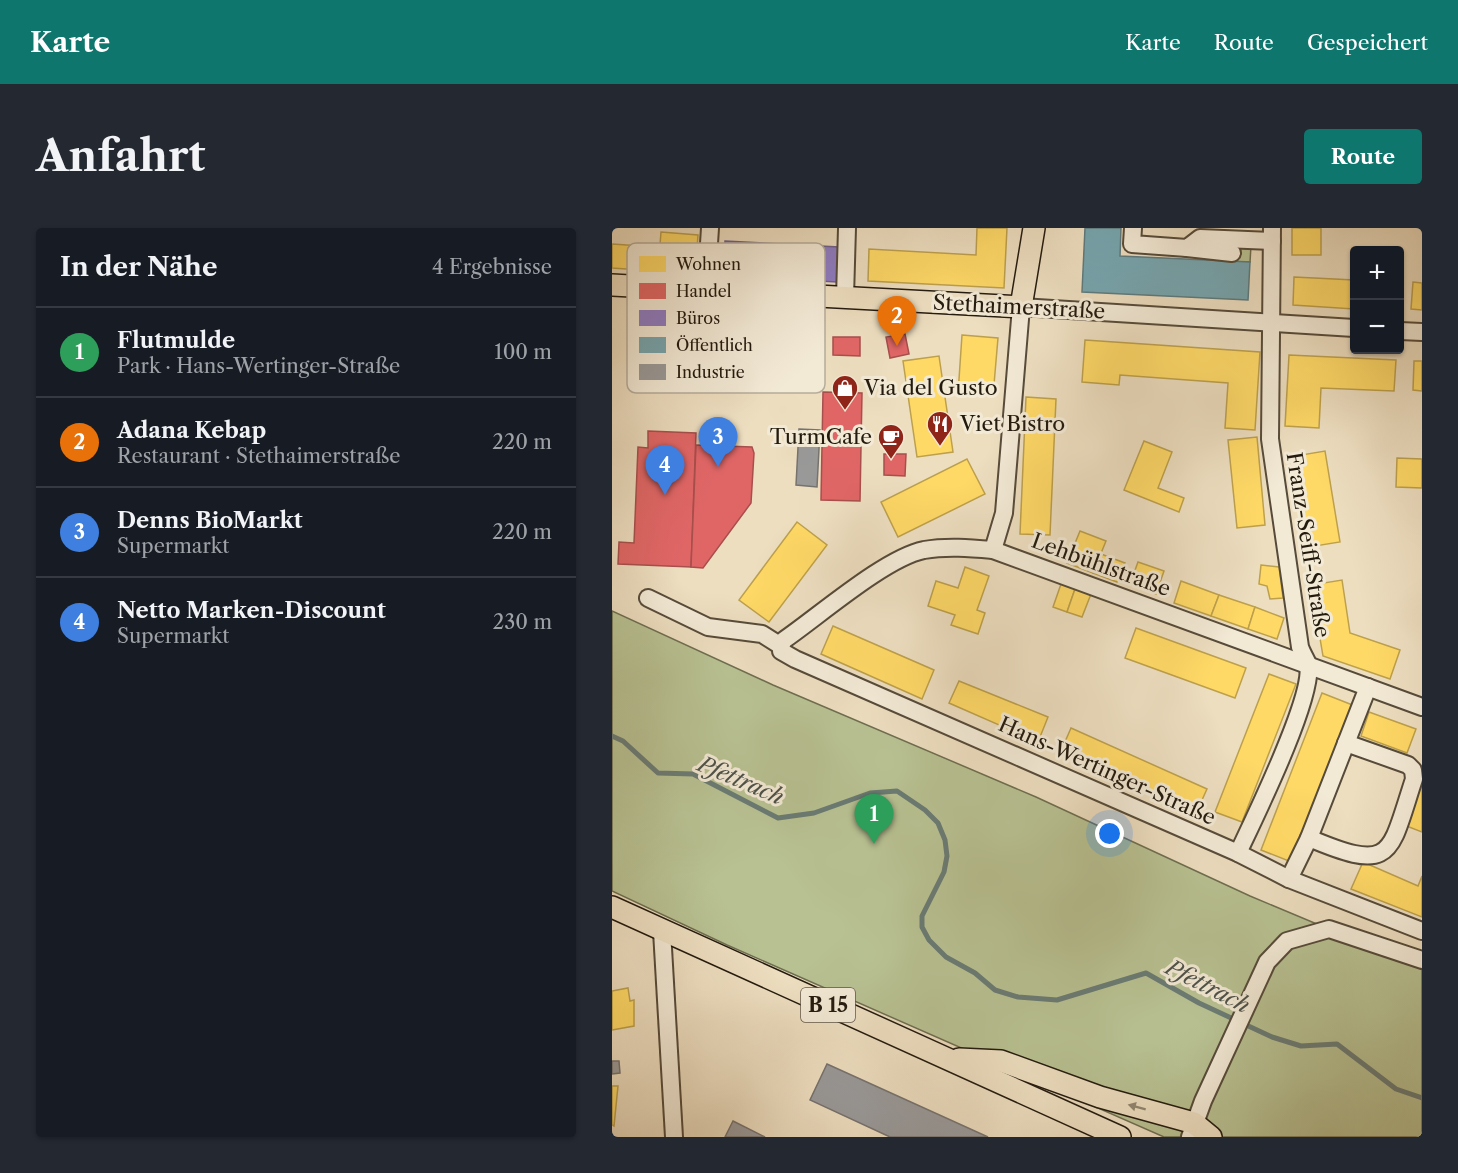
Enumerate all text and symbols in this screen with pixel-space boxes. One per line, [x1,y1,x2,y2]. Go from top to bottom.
text: Karte [30,25,110,59]
text: Karte [1125,30,1181,55]
text: Route [1214,30,1274,55]
text: Gespeichert [1307,30,1428,55]
button: Route [1304,129,1422,184]
text: Anfahrt [36,130,205,182]
legend [627,243,825,393]
map controls [1350,246,1404,354]
button: + [1350,246,1404,300]
text: In der Nähe [60,251,217,283]
text: Wohnen [675,254,741,274]
text: 4 Ergebnisse [432,255,552,279]
text: Handel [676,281,732,301]
street label: Stethaimerstraße [932,290,1106,323]
pin: 2 [878,296,916,346]
button: − [1350,300,1404,354]
text: Büros [676,308,720,328]
text: Flutmulde [117,327,235,354]
text: Öffentlich [676,335,753,355]
text: 1 [75,340,84,364]
text: 100 m [494,340,552,364]
text: Park · Hans-Wertinger-Straße [117,354,400,378]
text: Industrie [676,362,745,382]
shop icon: Via del Gusto [830,373,860,411]
place label: Via del Gusto [863,375,998,400]
restaurant icon: Viet Bistro [925,409,955,447]
place label: Viet Bistro [959,411,1065,436]
text: Adana Kebap [117,417,266,444]
pin: 3 [698,418,738,467]
cafe icon: TurmCafe [876,422,906,460]
place label: TurmCafe [770,424,872,449]
text: 2 [74,430,85,454]
text: 220 m [492,430,552,454]
text: Restaurant · Stethaimerstraße [117,444,400,468]
pin: 4 [646,446,684,495]
street label: Franz-Seiff-Straße [1281,450,1336,640]
text: Denns BioMarkt [117,507,303,534]
text: 3 [74,520,85,544]
text: 220 m [492,520,552,544]
street label: Lehbühlstraße [1028,528,1174,601]
text: Supermarkt [117,534,229,558]
text: Netto Marken-Discount [117,597,386,624]
text: 4 [74,610,85,634]
text: 230 m [493,610,552,634]
text: Supermarkt [117,624,229,648]
street label: Hans-Wertinger-Straße [995,711,1220,830]
water label: Pfettrach [692,750,788,811]
pin: 1 [854,794,894,844]
your location [1095,819,1124,848]
water label: Pfettrach [1159,953,1254,1019]
road number: B 15 [801,988,855,1022]
one-way arrow [1128,1102,1146,1111]

